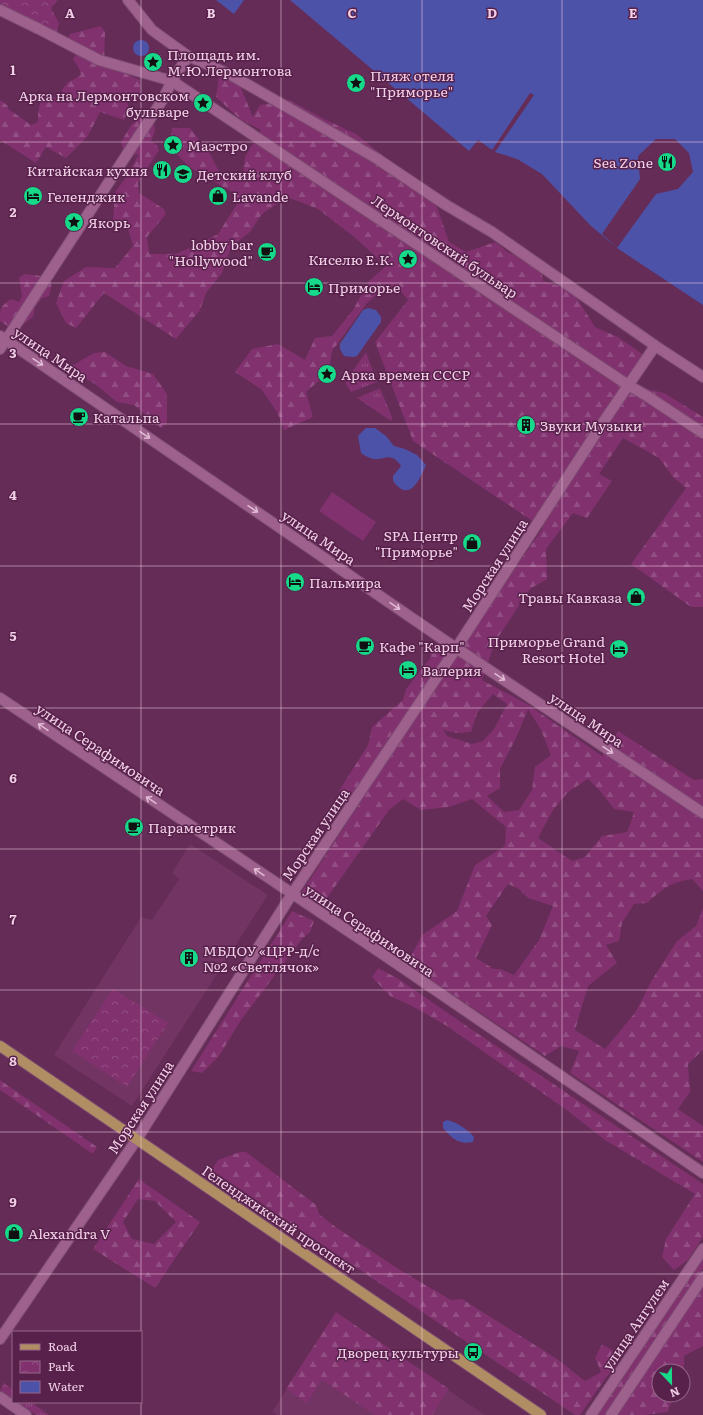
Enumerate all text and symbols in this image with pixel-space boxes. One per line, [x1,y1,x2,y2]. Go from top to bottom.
text: A [65,3,75,22]
text: B [207,3,216,22]
text: C [347,3,357,22]
text: D [487,3,497,22]
text: E [629,3,638,22]
place label: Площадь им. М.Ю.Лермонтова [167,44,292,80]
place icon: Площадь им. М.Ю.Лермонтова [142,51,164,73]
text: 1 [10,60,16,79]
place label: Пляж отеля "Приморье" [370,65,454,101]
place icon: Пляж отеля "Приморье" [345,72,367,94]
place label: Арка на Лермонтовском бульваре [18,85,189,121]
place icon: Арка на Лермонтовском бульваре [192,92,214,114]
place icon: Маэстро [162,134,184,156]
place label: Маэстро [187,135,248,155]
restaurant icon: Sea Zone [656,151,678,173]
place label: Sea Zone [593,152,653,172]
restaurant icon: Китайская кухня [151,159,173,181]
place label: Китайская кухня [27,160,148,180]
school or university icon: Детский клуб [172,163,194,185]
place label: Детский клуб [197,164,292,184]
hotel icon: Геленджик [22,185,44,207]
shop icon: Lavande [207,185,229,207]
place label: Геленджик [47,186,126,206]
place label: Lavande [232,186,288,206]
street label: Лермонтовский бульвар [368,190,522,302]
text: 2 [10,202,17,221]
place icon: Якорь [63,211,85,233]
place label: Якорь [88,212,131,232]
place label: lobby bar "Hollywood" [169,234,253,270]
cafe icon: lobby bar "Hollywood" [256,241,278,263]
place icon: Киселю Е.К. [397,248,419,270]
place label: Киселю Е.К. [308,249,394,269]
hotel icon: Приморье [303,276,325,298]
place label: Приморье [328,277,400,297]
street label: улица Мира [10,322,92,386]
text: 3 [9,343,17,362]
one-way arrow [32,358,43,366]
place icon: Арка времен СССР [316,363,338,385]
place label: Арка времен СССР [341,364,470,384]
cafe icon: Катальпа [68,406,90,428]
place label: Катальпа [93,407,160,427]
building icon: Звуки Музыки [515,414,537,436]
place label: Звуки Музыки [540,415,642,435]
one-way arrow [139,432,151,440]
text: 4 [9,485,17,504]
one-way arrow [247,505,258,513]
street label: улица Мира [278,505,360,569]
street label: Морская улица [456,514,532,616]
place label: SPA Центр "Приморье" [375,525,458,561]
shop icon: SPA Центр "Приморье" [461,532,483,554]
hotel icon: Пальмира [284,571,306,593]
place label: Пальмира [309,572,382,592]
shop icon: Травы Кавказа [625,586,647,608]
place label: Травы Кавказа [518,587,622,607]
one-way arrow [389,602,400,610]
text: 5 [9,626,17,645]
place label: Приморье Grand Resort Hotel [488,631,605,667]
cafe icon: Кафе "Карп" [354,635,376,657]
place label: Кафе "Карп" [379,636,465,656]
hotel icon: Приморье Grand Resort Hotel [608,638,630,660]
hotel icon: Валерия [397,659,419,681]
place label: Валерия [422,660,482,680]
one-way arrow [495,673,506,682]
street label: улица Мира [546,687,628,751]
street label: улица Серафимовича [32,698,170,800]
one-way arrow [38,723,49,732]
one-way arrow [603,745,614,754]
text: 6 [9,768,17,787]
street label: Морская улица [277,783,354,884]
one-way arrow [146,796,157,804]
cafe icon: Параметрик [123,816,145,838]
place label: Параметрик [148,817,237,837]
one-way arrow [254,868,265,876]
street label: улица Серафимовича [301,879,439,981]
text: 7 [9,909,17,928]
place label: МБДОУ «ЦРР-д/с №2 «Светлячок» [203,940,319,976]
building icon: МБДОУ «ЦРР-д/с №2 «Светлячок» [178,947,200,969]
text: 8 [9,1051,17,1070]
street label: Морская улица [102,1056,178,1158]
street label: Геленджикский проспект [198,1160,360,1278]
text: 9 [9,1192,17,1211]
shop icon: Alexandra V [3,1222,25,1244]
place label: Alexandra V [28,1223,111,1243]
street label: улица Ангулем [597,1274,673,1374]
legend [12,1331,142,1403]
text: Road [48,1337,78,1355]
bus stop icon: Дворец культуры [462,1341,484,1363]
place label: Дворец культуры [337,1342,459,1362]
text: Park [48,1357,75,1375]
north arrow [651,1363,691,1403]
text: Water [48,1377,84,1395]
text: N [668,1384,682,1402]

